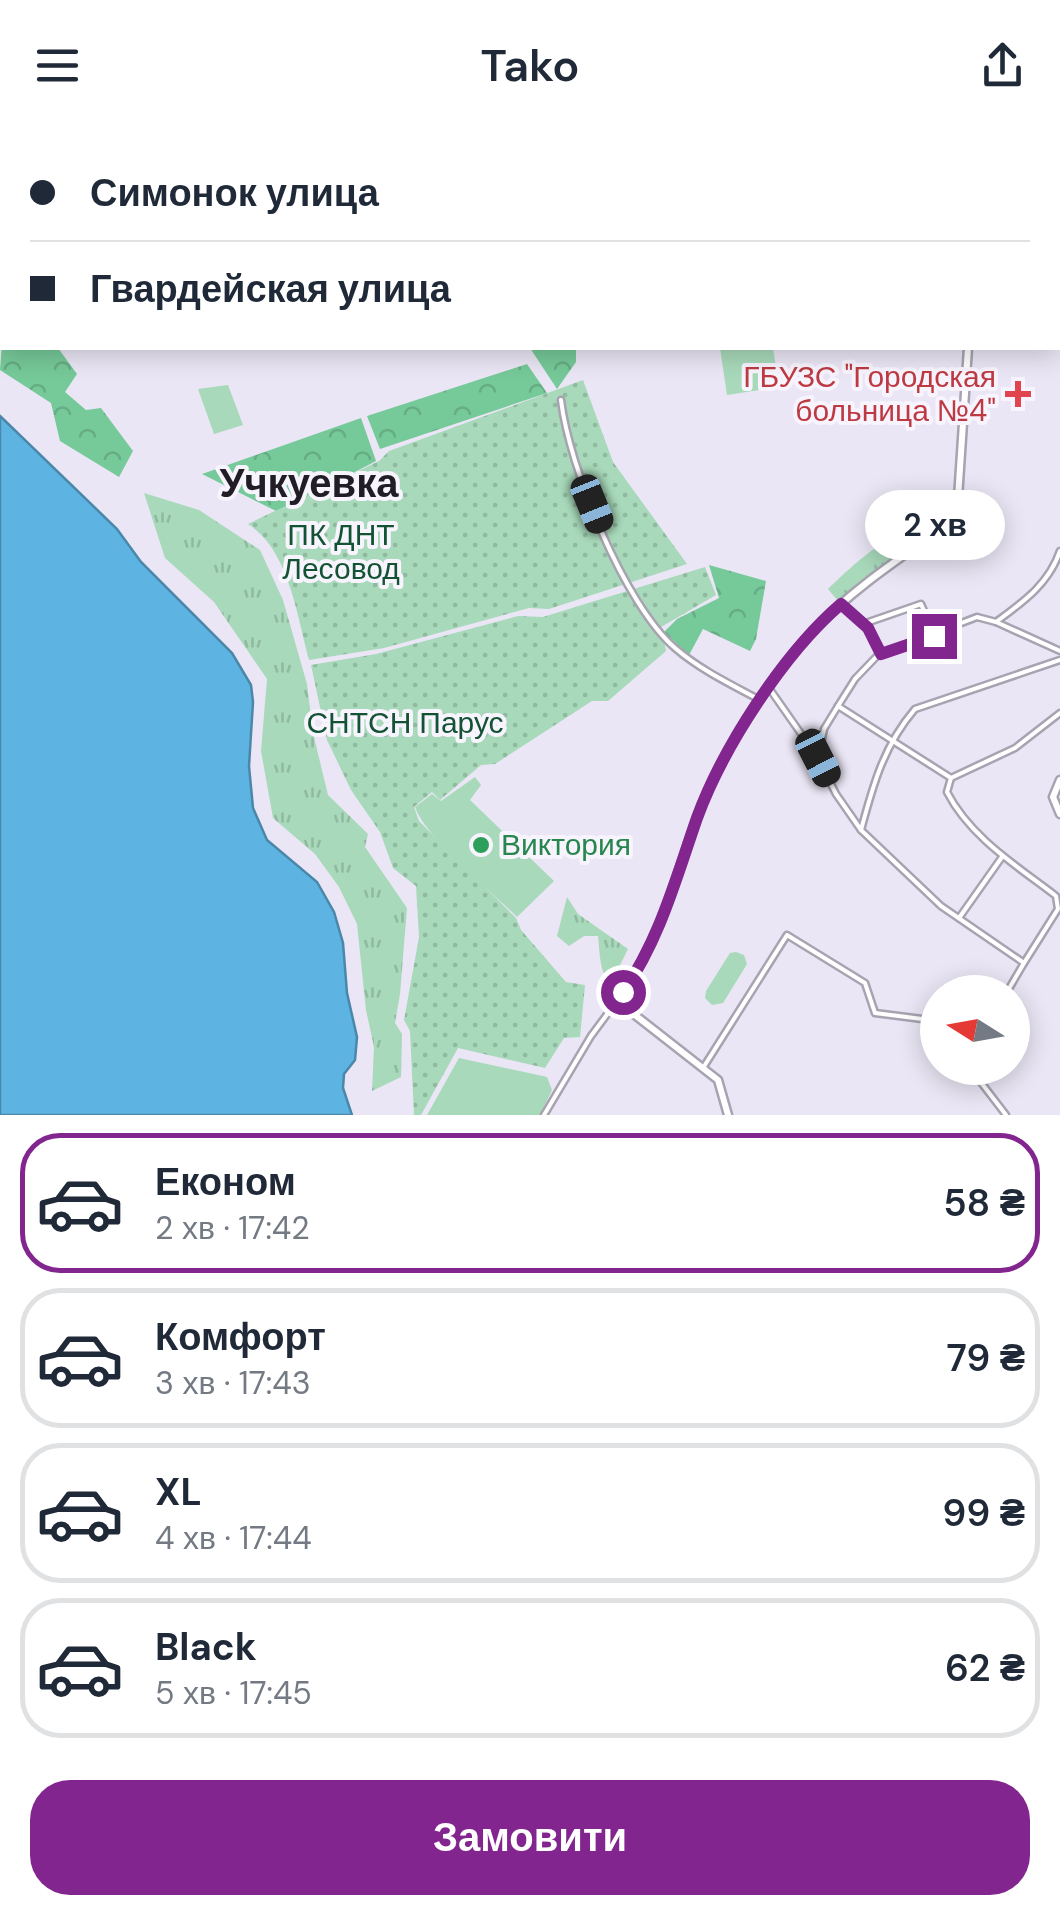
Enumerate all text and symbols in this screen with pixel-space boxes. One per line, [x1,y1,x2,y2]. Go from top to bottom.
text: Tako [481,36,579,95]
icon: menu [30,38,85,93]
icon: share [975,38,1030,93]
text: Симонок улица [90,168,379,218]
text: Гвардейская улица [90,264,451,314]
place label: ГБУЗС "Городская больница №4" [743,357,996,430]
marker: ГБУЗС "Городская больница №4" [1005,381,1031,407]
district label: Учкуевка [220,457,399,509]
car [567,471,617,537]
callout: 2 хв [864,491,1004,561]
text: 2 хв [903,504,967,546]
park label: ПК ДНТ Лесовод [282,515,400,588]
route end [912,614,957,659]
park label: СНТСН Парус [306,703,504,742]
car [791,724,845,792]
place label: Виктория [501,825,631,864]
marker: Виктория [470,834,492,856]
route start [601,970,646,1015]
north arrow [920,975,1030,1085]
map controls [920,975,1030,1085]
text: Економ [155,1157,296,1207]
icon: car [35,1158,125,1248]
text: 58 ₴ [943,1178,1025,1228]
text: 2 хв · 17:42 [155,1207,310,1249]
text: Комфорт [155,1312,326,1362]
icon: car [35,1313,125,1403]
text: 79 ₴ [947,1333,1025,1383]
text: 3 хв · 17:43 [155,1362,311,1404]
text: XL [155,1467,202,1517]
icon: car [35,1468,125,1558]
text: 99 ₴ [942,1488,1025,1538]
text: 4 хв · 17:44 [155,1517,312,1559]
text: Black [155,1622,257,1672]
icon: car [35,1623,125,1713]
text: 62 ₴ [945,1643,1025,1693]
text: 5 хв · 17:45 [155,1672,312,1714]
button: Замовити [30,1780,1030,1895]

